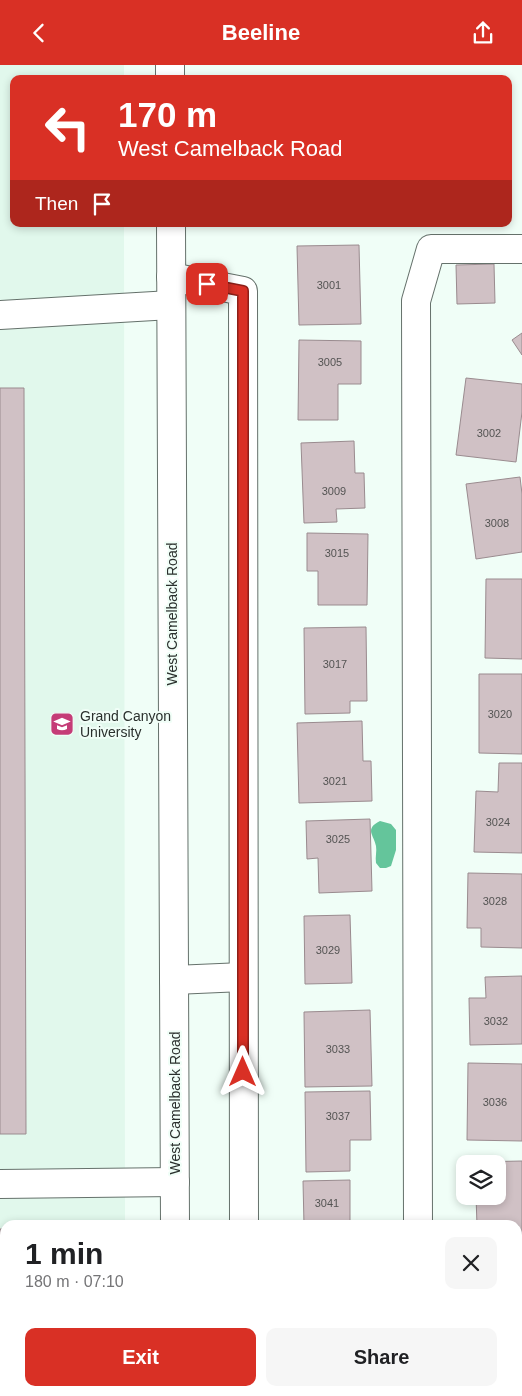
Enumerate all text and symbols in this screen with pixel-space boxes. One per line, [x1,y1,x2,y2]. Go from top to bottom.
icon: back [25,19,53,47]
icon: share [469,19,497,47]
text: Beeline [222,20,300,45]
icon: left [35,95,100,160]
text: 170 m [118,95,217,134]
text: West Camelback Road [118,136,343,161]
icon: arrive [88,190,116,218]
text: Then [35,193,78,214]
pin [186,263,228,305]
icon: arrive [193,270,221,298]
house number: 3001 [317,279,341,291]
house number: 3005 [318,356,342,368]
house number: 3002 [477,427,501,439]
house number: 3009 [322,485,346,497]
house number: 3008 [485,517,509,529]
street label: West Camelback Road [164,543,180,685]
house number: 3015 [325,547,349,559]
house number: 3017 [323,658,347,670]
place label: Grand Canyon University [80,708,171,740]
house number: 3020 [488,708,512,720]
school or university icon: Grand Canyon University [49,711,75,737]
house number: 3021 [323,775,347,787]
house number: 3024 [486,816,510,828]
house number: 3025 [326,833,350,845]
house number: 3028 [483,895,507,907]
house number: 3029 [316,944,340,956]
house number: 3032 [484,1015,508,1027]
street label: West Camelback Road [167,1032,183,1174]
house number: 3033 [326,1043,350,1055]
position arrow [216,1045,268,1097]
house number: 3036 [483,1096,507,1108]
house number: 3037 [326,1110,350,1122]
map controls [456,1155,506,1205]
button: layers [456,1155,506,1205]
house number: 3041 [315,1197,339,1209]
text: 1 min [25,1237,103,1270]
button: close [445,1237,497,1289]
text: 180 m · 07:10 [25,1273,124,1290]
button: Exit [25,1328,256,1386]
button: Share [266,1328,497,1386]

